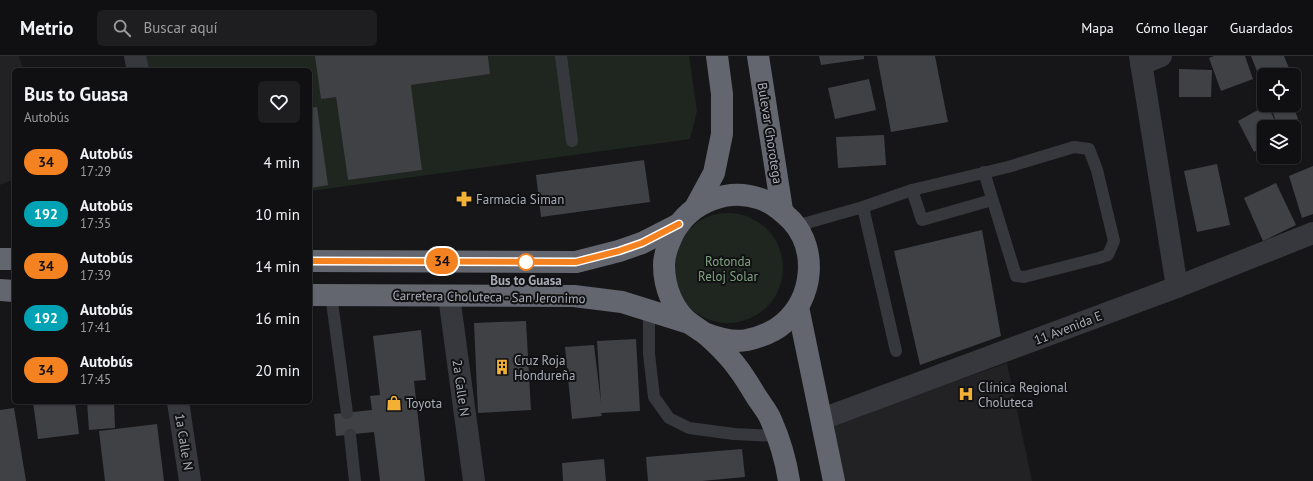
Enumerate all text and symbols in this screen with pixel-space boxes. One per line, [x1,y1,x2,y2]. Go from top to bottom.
search box [97,10,377,46]
text: Metrio [20,16,73,40]
icon: search [111,17,133,39]
text: Buscar aquí [143,18,218,37]
text: Mapa [1081,19,1114,37]
text: Cómo llegar [1136,19,1208,37]
text: Guardados [1230,19,1293,37]
map controls [1257,68,1301,164]
button: locate [1257,68,1301,112]
button: heart [258,81,300,123]
street label: Bulevar Chorotega [754,81,786,185]
text: Bus to Guasa [24,82,128,106]
text: Autobús [24,109,69,126]
button: layers [1257,120,1301,164]
text: Autobús [80,144,133,163]
text: 34 [38,153,54,171]
text: 4 min [263,153,300,172]
text: 17:29 [80,163,111,180]
pharmacy icon: Farmacia Siman [455,190,473,208]
place label: Farmacia Siman [476,191,564,208]
text: Autobús [80,196,133,215]
text: 192 [34,205,58,223]
text: 10 min [255,205,300,224]
text: 17:35 [80,215,111,232]
text: Autobús [80,248,133,267]
line badge: 34 [424,248,460,274]
text: 34 [434,252,450,270]
marker: Bus to Guasa [517,253,535,271]
park label: Rotonda Reloj Solar [698,253,759,285]
text: 34 [38,257,54,275]
text: 14 min [255,257,300,276]
text: 17:39 [80,267,111,284]
place label: Bus to Guasa [490,272,562,289]
street label: Carretera Choluteca - San Jeronimo [392,287,586,307]
text: Autobús [80,300,133,319]
street label: 11 Avenida E [1032,307,1104,349]
text: 192 [34,309,58,327]
text: 16 min [255,309,300,328]
text: 17:41 [80,319,111,336]
text: Autobús [80,352,133,371]
place label: Cruz Roja Hondureña [514,352,575,384]
building icon: Cruz Roja Hondureña [493,358,511,376]
street label: 2a Calle N [449,359,473,417]
text: 34 [38,361,54,379]
text: 20 min [255,361,300,380]
text: 17:45 [80,371,111,388]
place label: Clínica Regional Choluteca [978,379,1068,411]
hospital icon: Clínica Regional Choluteca [957,385,975,403]
shop icon: Toyota [385,394,403,412]
place label: Toyota [406,395,442,412]
street label: 1a Calle N [171,412,197,472]

